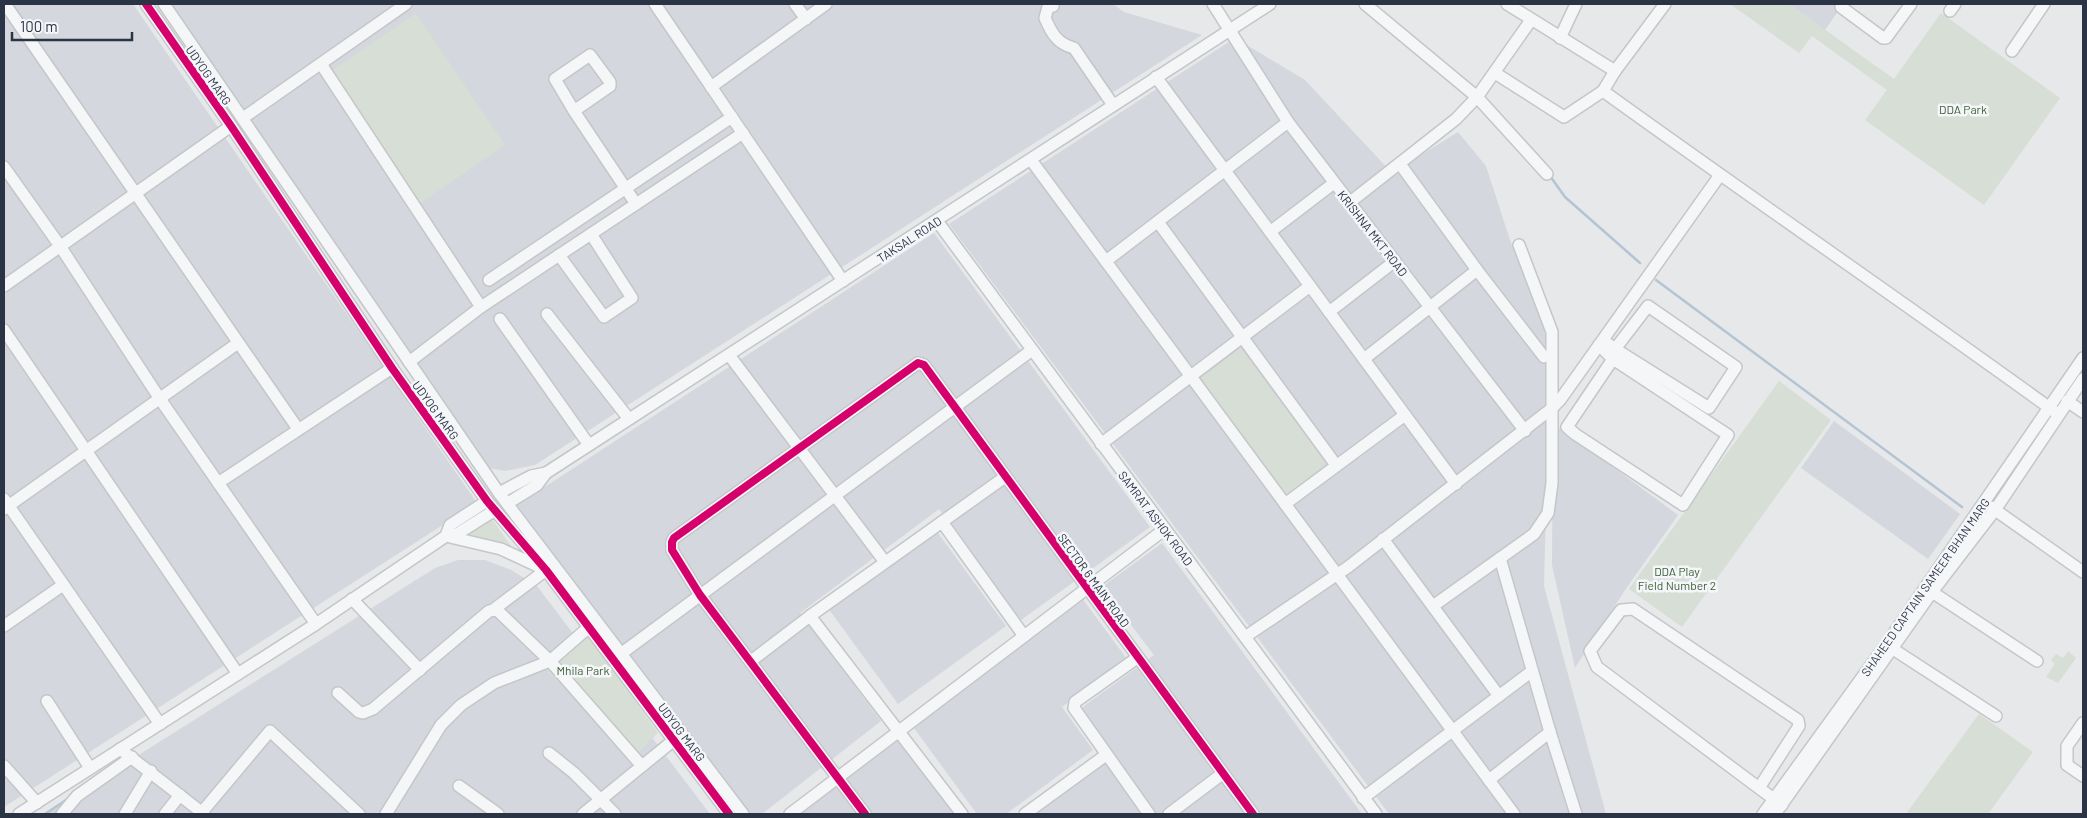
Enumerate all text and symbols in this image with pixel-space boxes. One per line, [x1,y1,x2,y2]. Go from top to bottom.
scale bar [12,10,132,42]
text: 100 m [20,17,58,35]
street label: UDYOG MARG [183,43,235,107]
park label: DDA Park [1939,102,1987,116]
street label: KRISHNA MKT ROAD [1335,187,1411,279]
street label: TAKSAL ROAD [874,213,944,265]
street label: UDYOG MARG [410,378,462,442]
street label: SAMRAT ASHOK ROAD [1116,468,1196,568]
street label: SHAHEED CAPTAIN SAMEER BHAN MARG [1858,495,1992,679]
street label: SECTOR 6 MAIN ROAD [1055,530,1133,630]
park label: DDA Play Field Number 2 [1638,564,1716,592]
park label: Mhila Park [557,663,609,677]
street label: UDYOG MARG [656,700,708,764]

